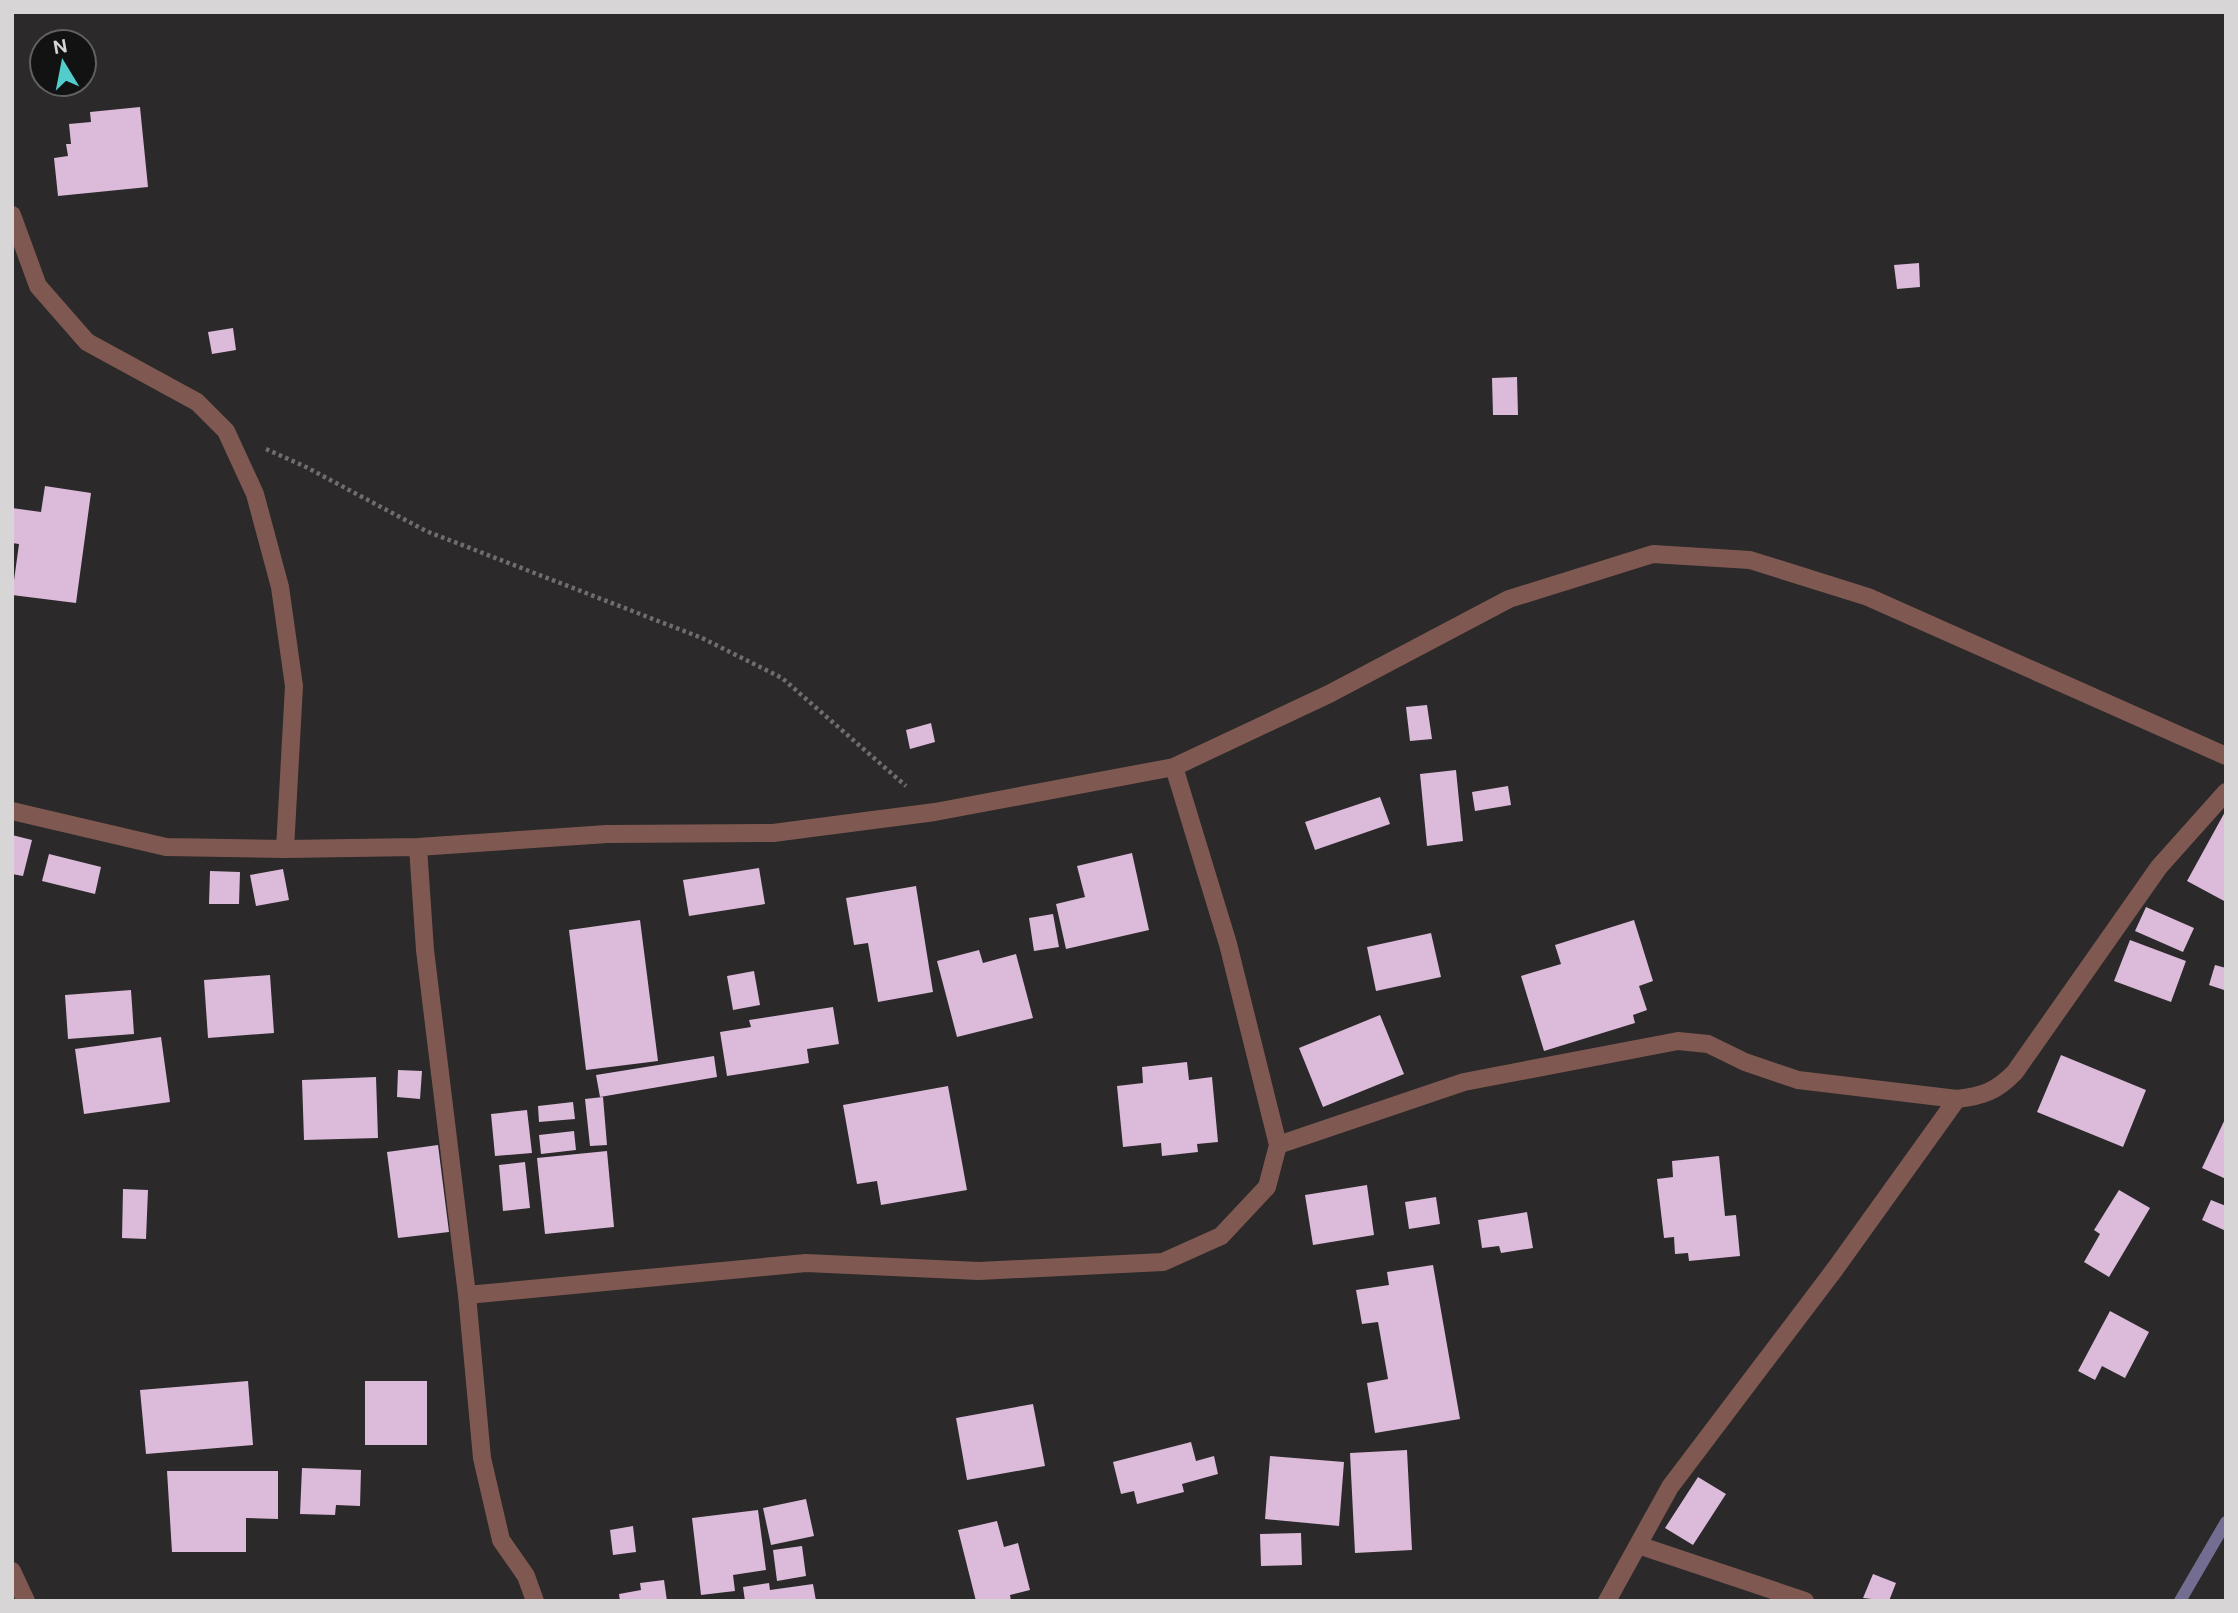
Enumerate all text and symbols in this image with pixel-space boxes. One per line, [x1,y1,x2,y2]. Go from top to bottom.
north arrow [28,28,98,98]
text: N [51,33,69,60]

